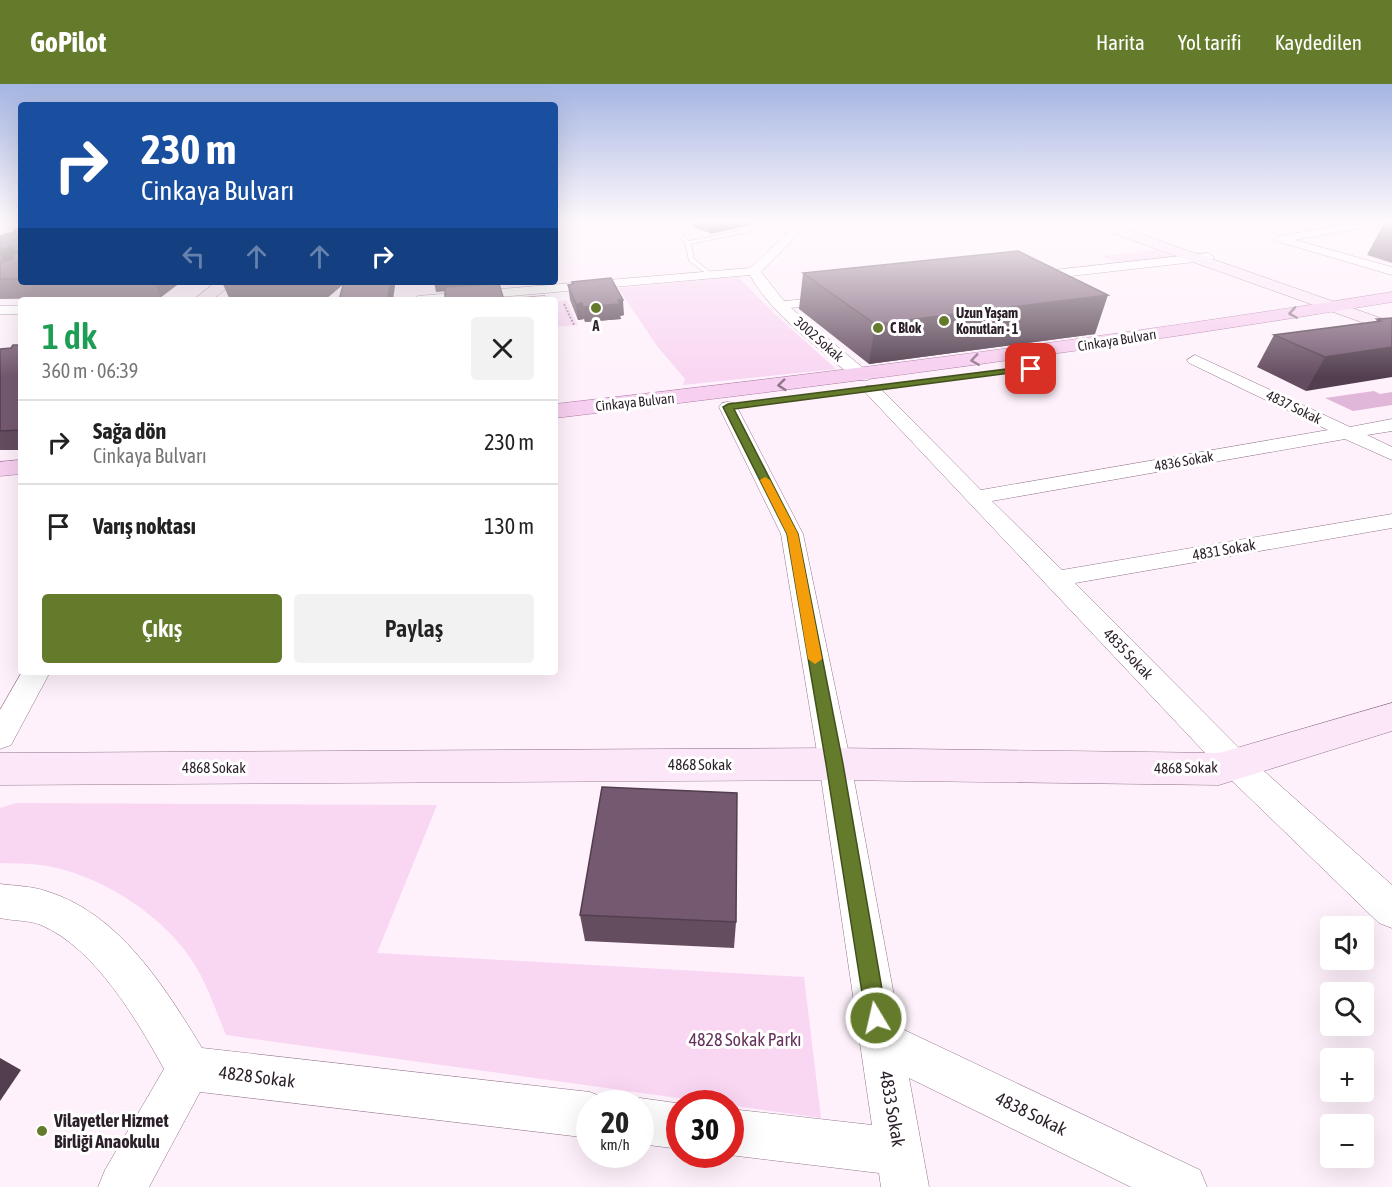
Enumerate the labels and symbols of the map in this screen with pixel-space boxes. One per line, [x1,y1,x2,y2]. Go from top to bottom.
marker: A [589,301,603,315]
place label: Uzun Yaşam Konutları - 1 [956,305,1019,337]
one-way arrow [1288,307,1297,319]
street label: 3002 Sokak [791,313,847,365]
marker: Uzun Yaşam Konutları - 1 [937,314,951,328]
place label: A [592,318,600,334]
place label: C Blok [890,320,922,336]
marker: C Blok [871,321,885,335]
street label: Cinkaya Bulvarı [1076,326,1158,354]
pin [1005,343,1056,394]
one-way arrow [971,354,980,366]
one-way arrow [777,378,786,391]
street label: 4837 Sokak [1264,387,1324,427]
street label: Cinkaya Bulvarı [595,390,675,414]
street label: 4836 Sokak [1153,448,1215,474]
street label: 4831 Sokak [1191,536,1257,563]
street label: 4835 Sokak [1100,625,1157,683]
street label: 4868 Sokak [668,756,732,773]
street label: 4868 Sokak [1154,758,1218,777]
street label: 4868 Sokak [182,759,246,776]
position arrow [844,986,908,1050]
park label: 4828 Sokak Parkı [689,1029,801,1050]
street label: 4828 Sokak [218,1061,296,1092]
street label: 4833 Sokak [876,1069,909,1148]
street label: 4838 Sokak [992,1087,1070,1140]
speed limit sign: 30 [666,1090,744,1168]
place label: Vilayetler Hizmet Birliği Anaokulu [53,1110,169,1152]
marker: Vilayetler Hizmet Birliği Anaokulu [35,1124,49,1138]

